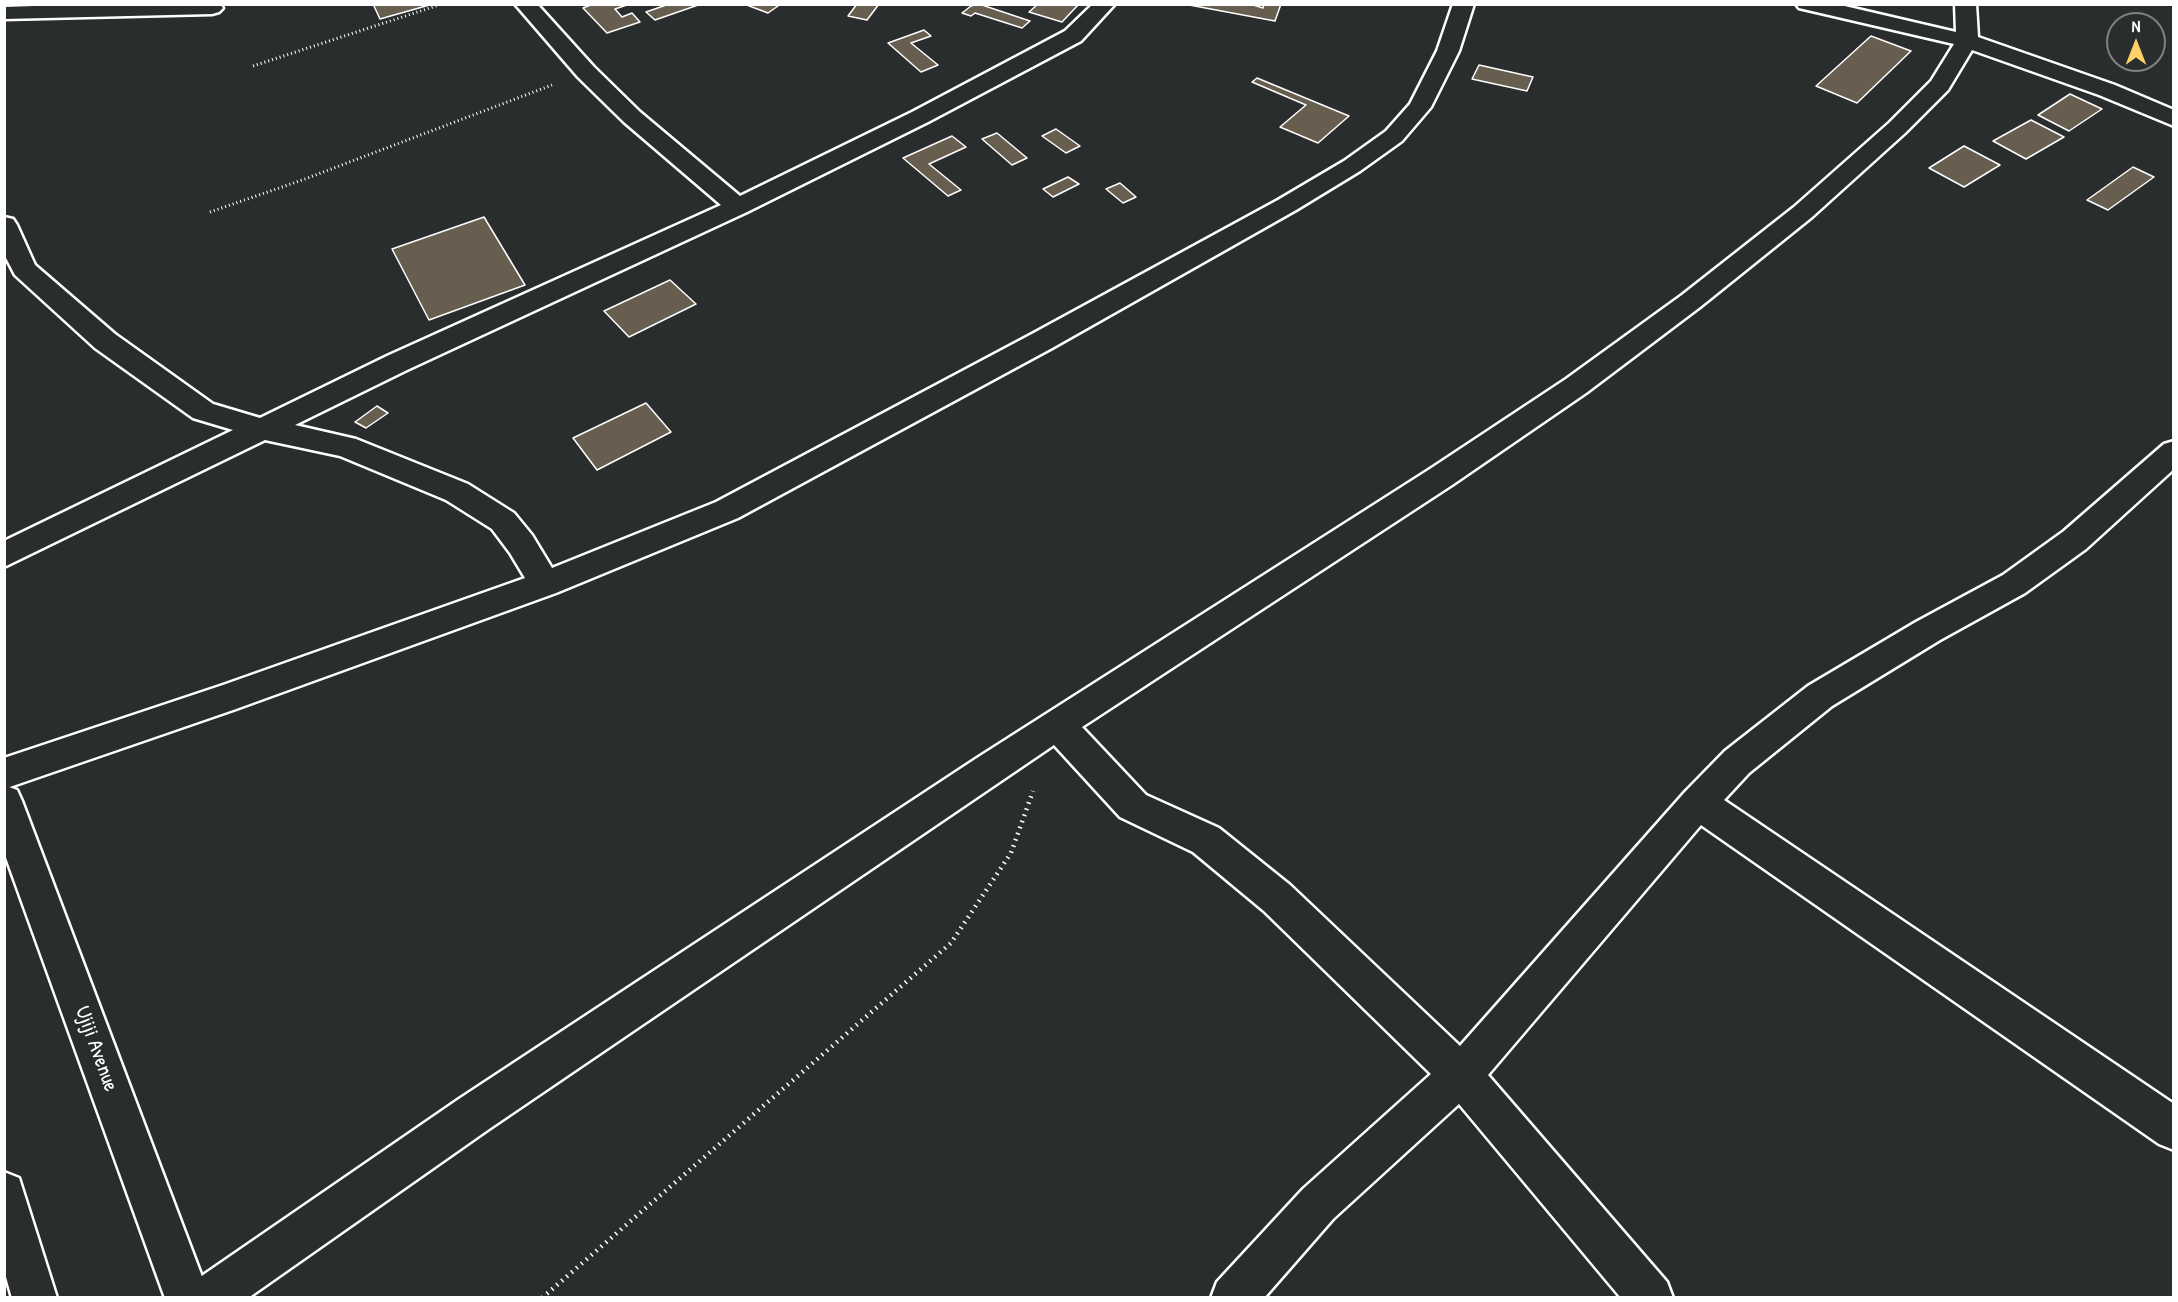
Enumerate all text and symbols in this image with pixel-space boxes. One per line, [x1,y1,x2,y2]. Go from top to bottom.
north arrow [2106,12,2166,72]
text: N [2132,15,2140,37]
street label: Ujiji Avenue [69,1003,123,1095]

